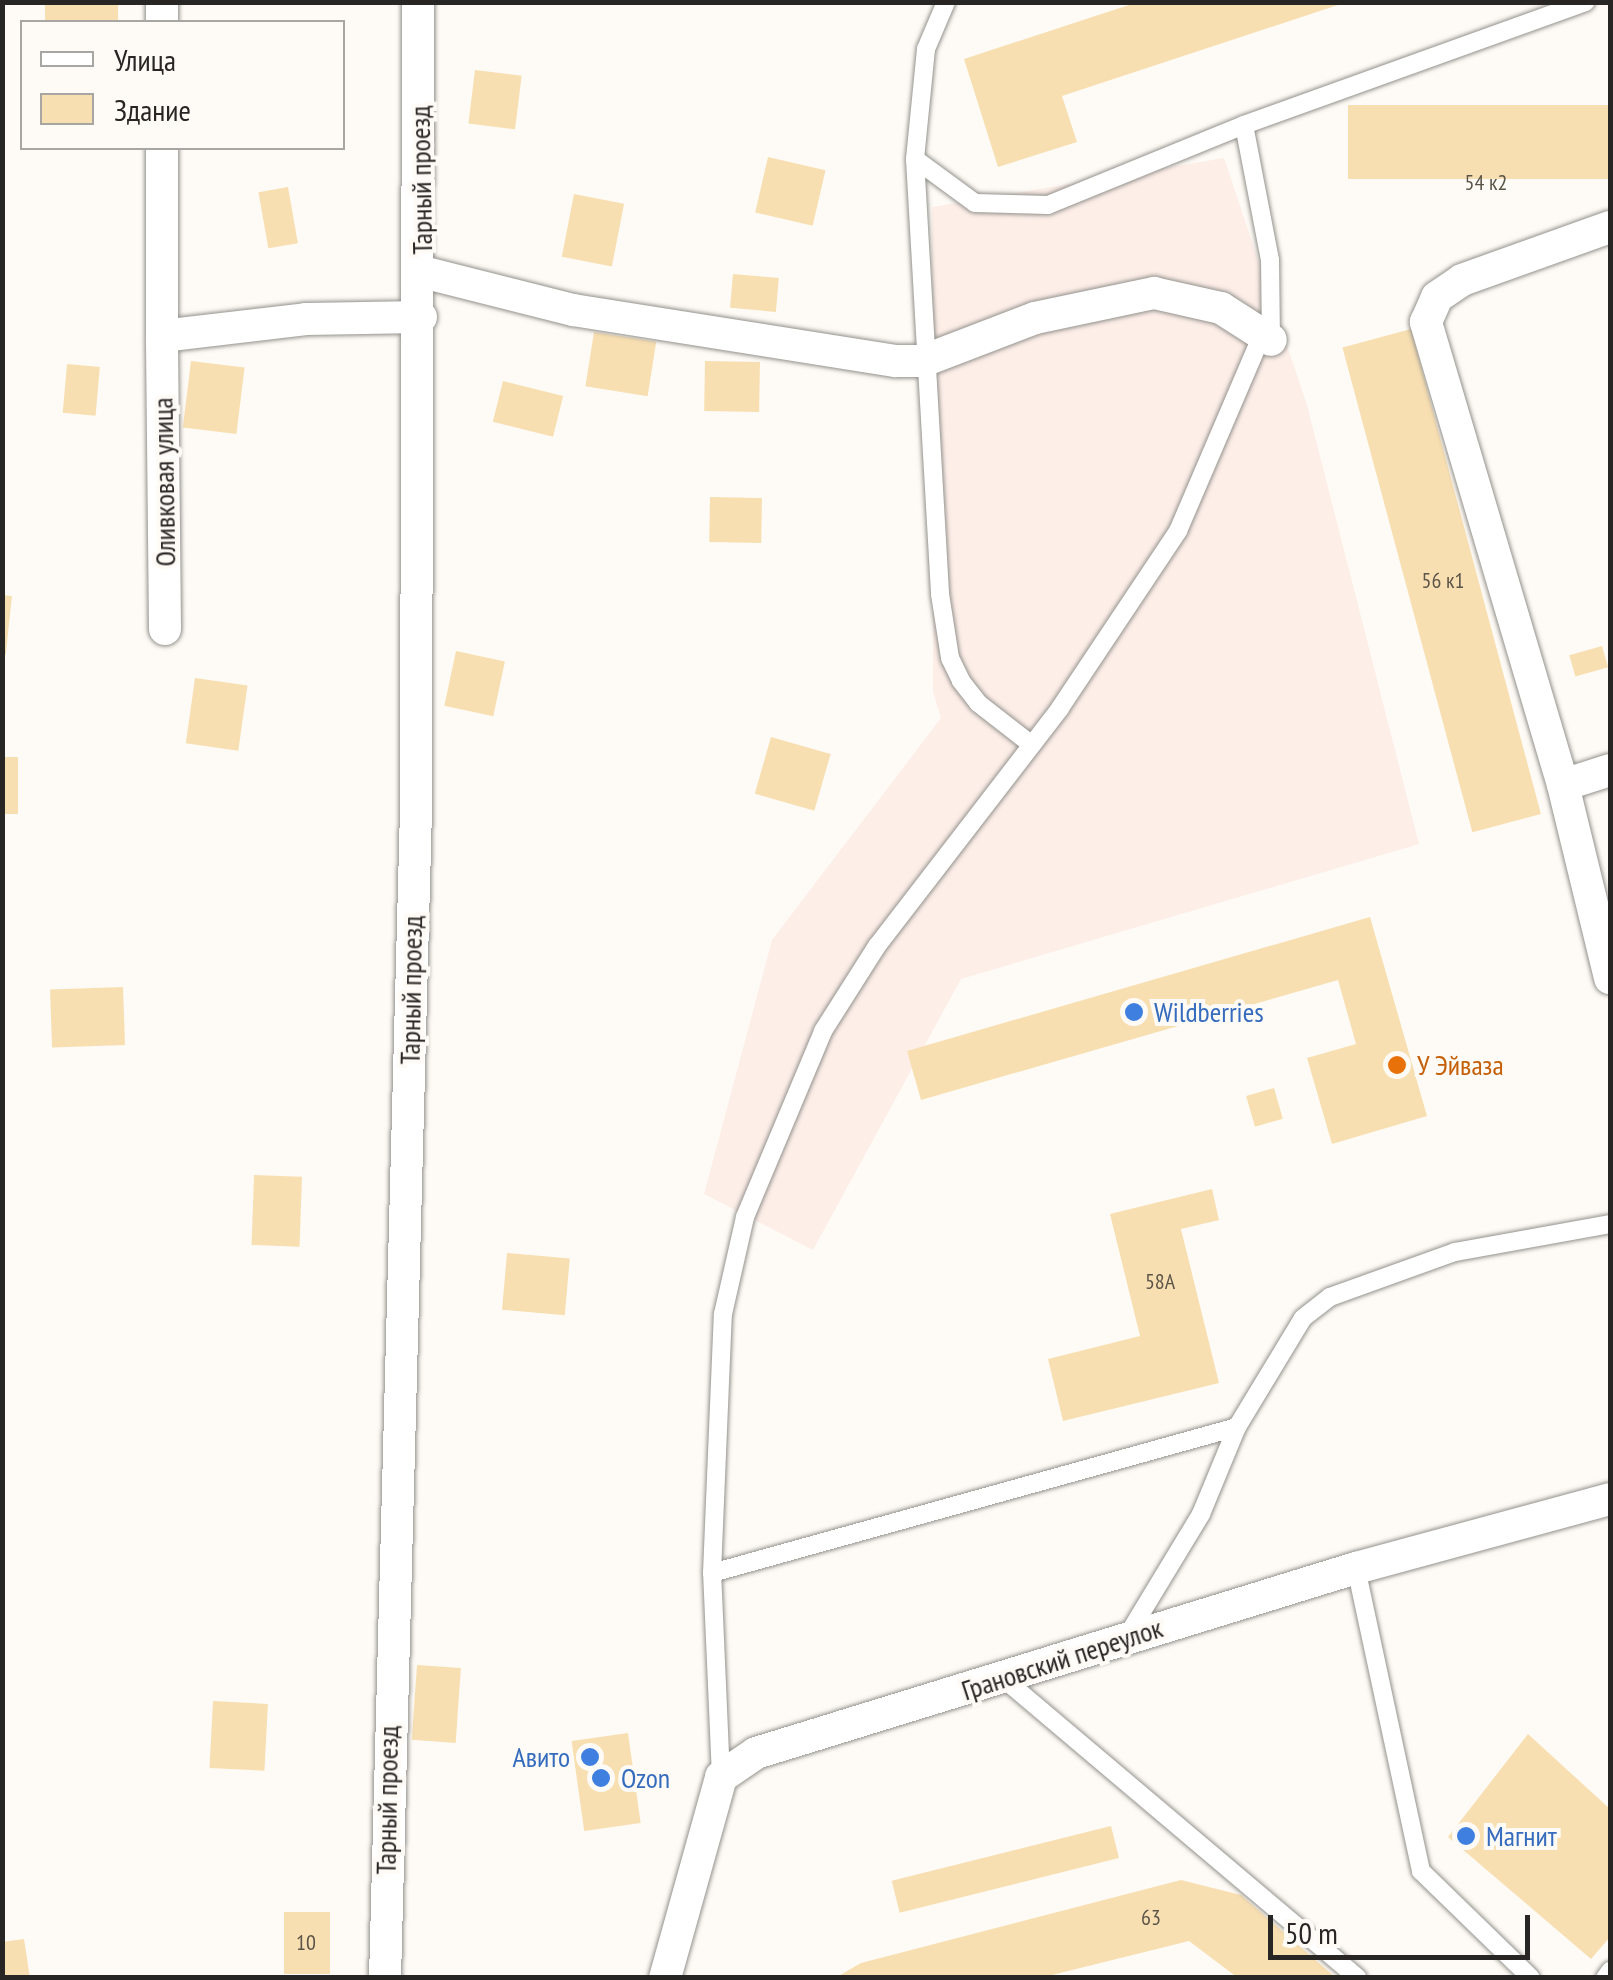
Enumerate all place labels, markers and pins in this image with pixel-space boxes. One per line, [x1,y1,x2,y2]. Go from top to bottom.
place label: Wildberries [1154,995,1264,1029]
marker: Wildberries [1123,1001,1145,1023]
place label: У Эйваза [1417,1048,1504,1082]
marker: У Эйваза [1386,1054,1408,1076]
place label: Авито [512,1740,570,1774]
marker: Авито [579,1746,601,1768]
place label: Ozon [621,1761,670,1795]
marker: Ozon [590,1767,612,1789]
place label: Магнит [1486,1819,1557,1853]
marker: Магнит [1455,1825,1477,1847]

